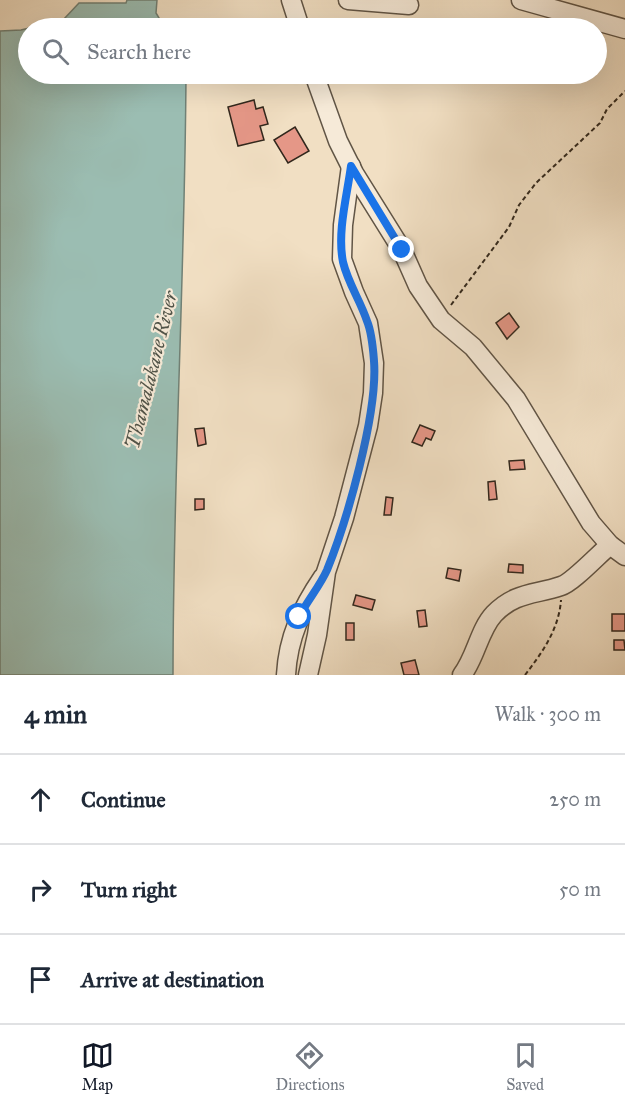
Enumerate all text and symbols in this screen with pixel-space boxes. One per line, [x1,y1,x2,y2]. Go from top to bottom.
search box [18,18,607,84]
icon: search [39,35,72,68]
text: Search here [87,38,191,65]
route end [388,236,414,262]
water label: Thamalakane River [120,287,183,451]
route start [285,603,311,629]
text: 4 min [24,698,87,730]
text: Walk · 300 m [494,702,601,726]
icon: ahead [24,783,57,816]
text: Continue [81,786,166,813]
text: 250 m [549,787,601,811]
icon: right [24,873,57,906]
text: Turn right [81,876,177,903]
text: 50 m [559,877,601,901]
icon: arrive [24,963,57,996]
text: Arrive at destination [81,966,264,993]
tab: Map [81,1039,114,1094]
tab: Directions [276,1039,344,1094]
tab: Saved [506,1039,544,1094]

